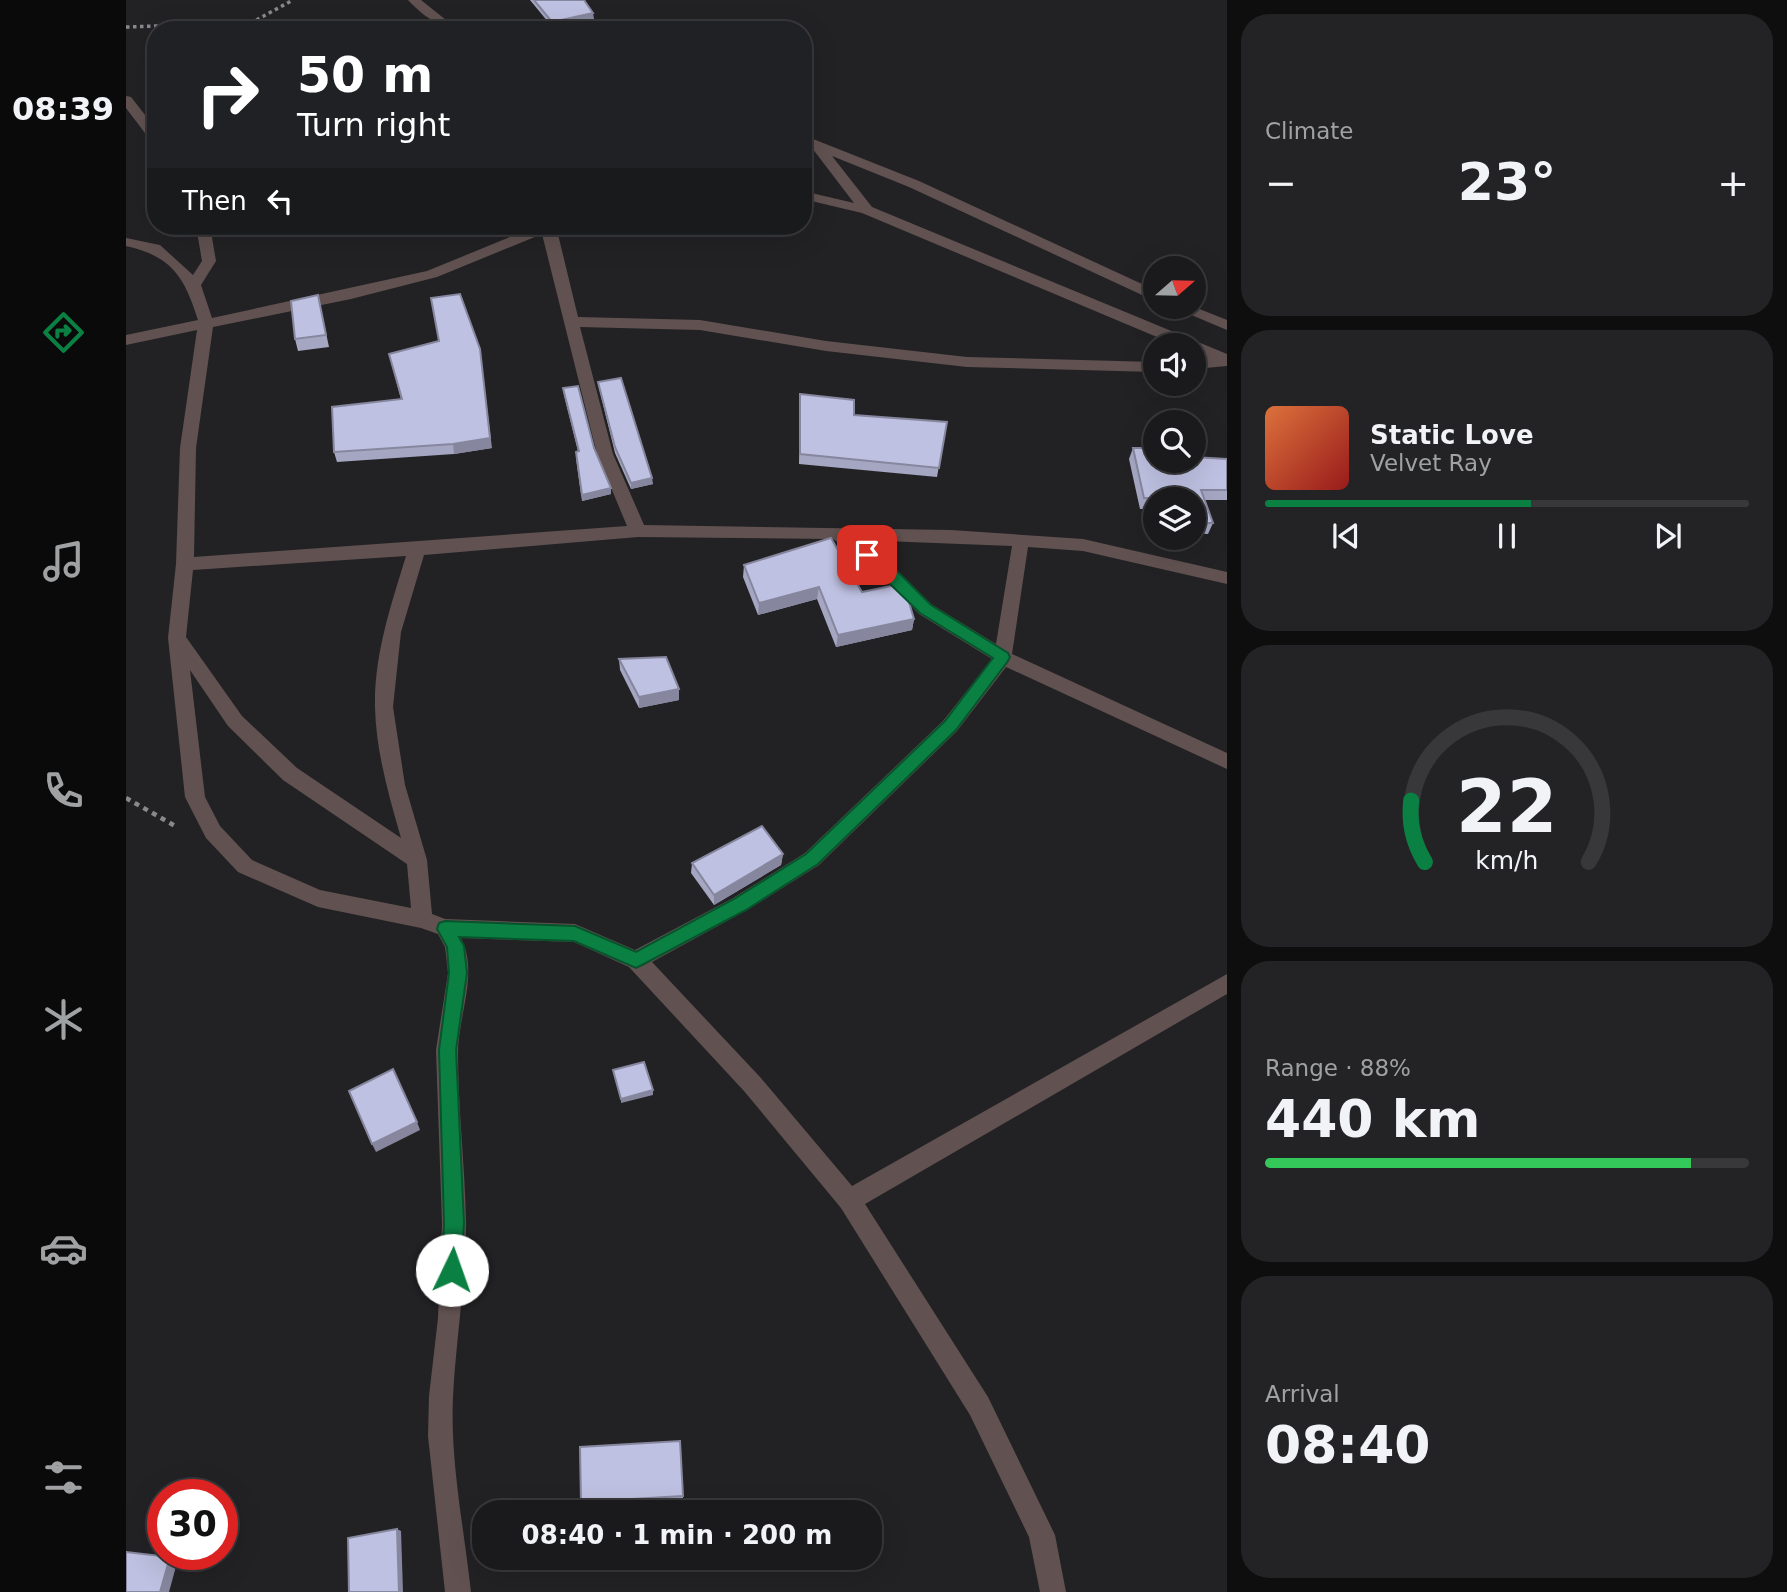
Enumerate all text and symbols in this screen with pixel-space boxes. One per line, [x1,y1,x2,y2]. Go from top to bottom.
text: 50 m [297,47,433,104]
icon: right [182,49,273,140]
text: 08:39 [12,90,114,128]
text: Turn right [297,106,450,144]
text: Climate [1265,118,1354,144]
text: 23° [1458,152,1556,212]
text: − [1265,161,1297,205]
text: + [1717,161,1749,205]
icon: left [261,182,299,220]
text: Then [182,186,247,216]
north arrow [1143,256,1206,318]
map controls [1143,256,1206,550]
icon: directions [39,308,88,357]
button: sound [1143,333,1206,396]
button: search [1143,410,1206,473]
text: Static Love [1370,420,1534,450]
text: Velvet Ray [1370,450,1492,476]
button: layers [1143,487,1206,550]
icon: previous [1327,517,1365,555]
icon: pause [1488,517,1526,555]
icon: next [1649,517,1687,555]
pin [837,525,897,585]
icon: arrive [848,536,886,574]
icon: music [39,537,88,586]
text: 22 [1456,764,1558,849]
icon: phone [39,766,88,815]
text: km/h [1475,846,1539,875]
icon: climate [39,995,88,1044]
text: Range · 88% [1265,1055,1411,1081]
text: 440 km [1265,1089,1480,1149]
icon: car [39,1224,88,1273]
position arrow [415,1233,489,1307]
text: Arrival [1265,1381,1340,1407]
text: 08:40 [1265,1415,1431,1475]
icon: filters [39,1453,88,1502]
speed limit sign: 30 [147,1479,238,1570]
text: 08:40 · 1 min · 200 m [522,1520,832,1550]

